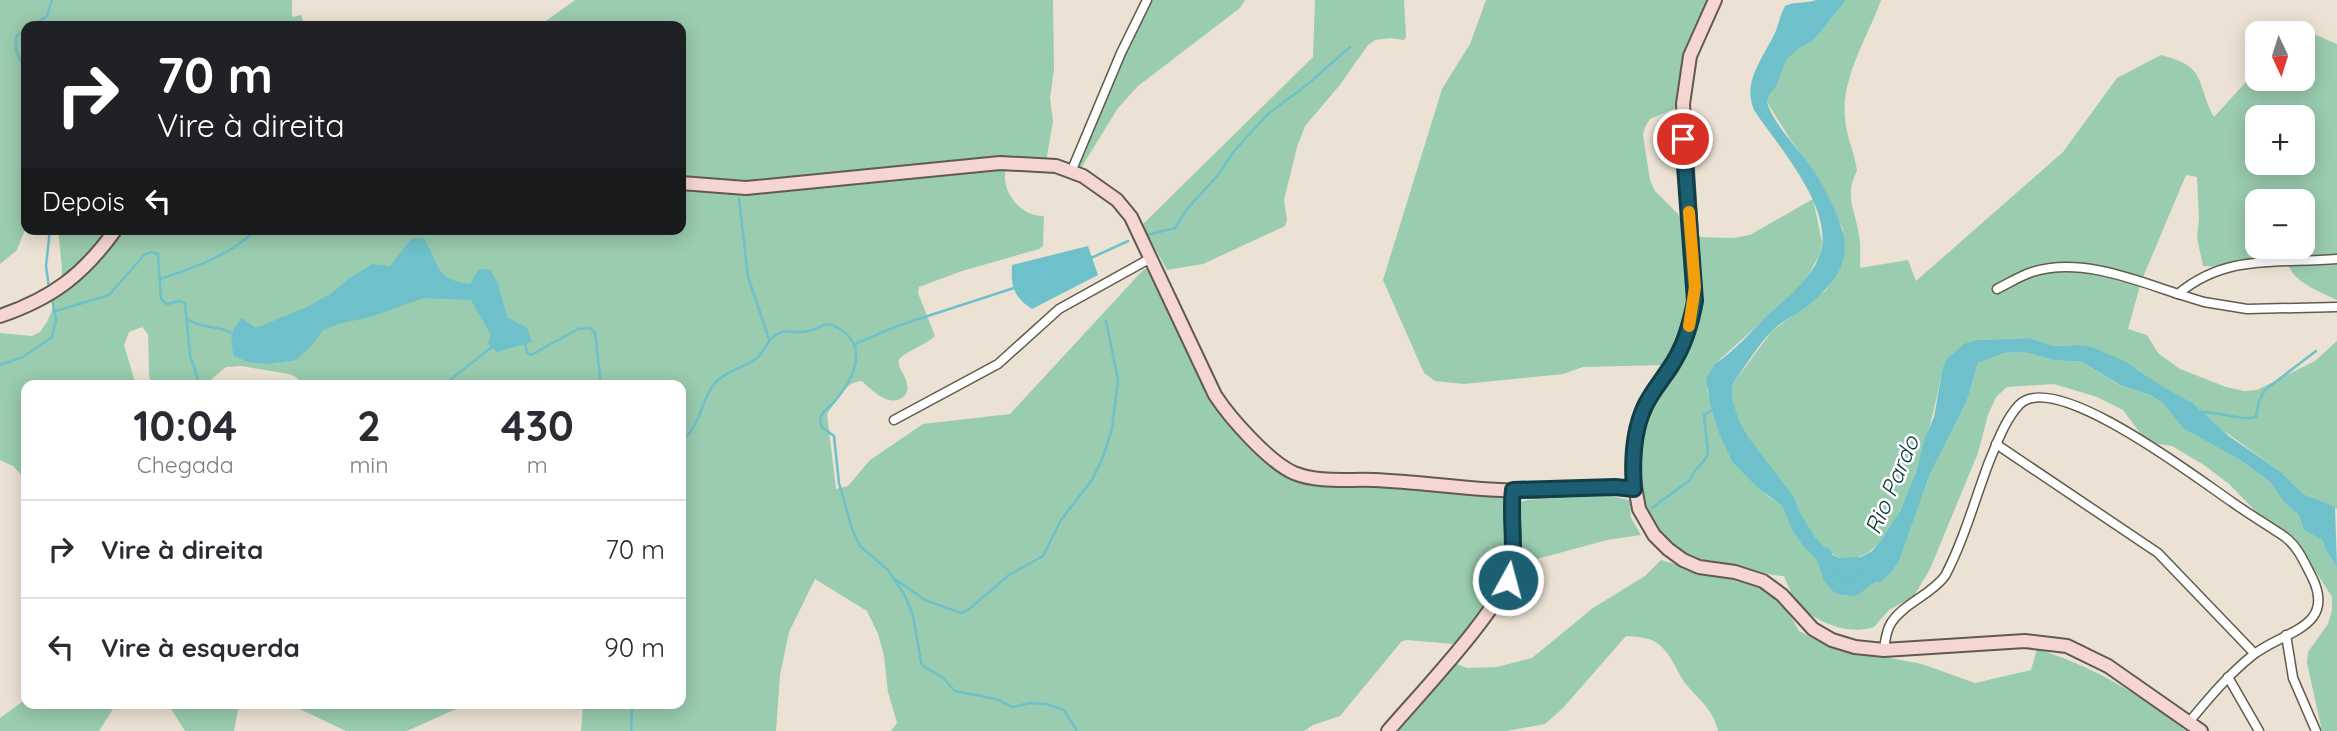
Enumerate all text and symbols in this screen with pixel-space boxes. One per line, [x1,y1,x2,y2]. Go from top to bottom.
north arrow [2245,21,2315,91]
map controls [2245,21,2315,259]
text: 70 m [157,44,273,105]
icon: right [42,49,133,140]
text: Vire à direita [157,105,345,145]
button: + [2245,105,2315,175]
pin [1653,109,1713,169]
icon: arrive [1664,120,1702,158]
icon: left [139,182,177,220]
text: Depois [42,185,125,218]
button: − [2245,189,2315,259]
text: 10:04 [133,399,237,452]
text: 2 [357,399,381,452]
text: 430 [501,399,574,452]
water label: Rio Pardo [1858,430,1926,538]
text: Chegada [137,450,234,479]
text: min [349,450,389,479]
text: m [527,450,548,479]
icon: right [42,530,80,568]
text: Vire à direita [101,533,263,566]
text: 70 m [605,533,665,566]
position arrow [1471,543,1545,617]
icon: left [42,628,80,666]
text: Vire à esquerda [101,631,300,664]
text: 90 m [604,631,665,664]

